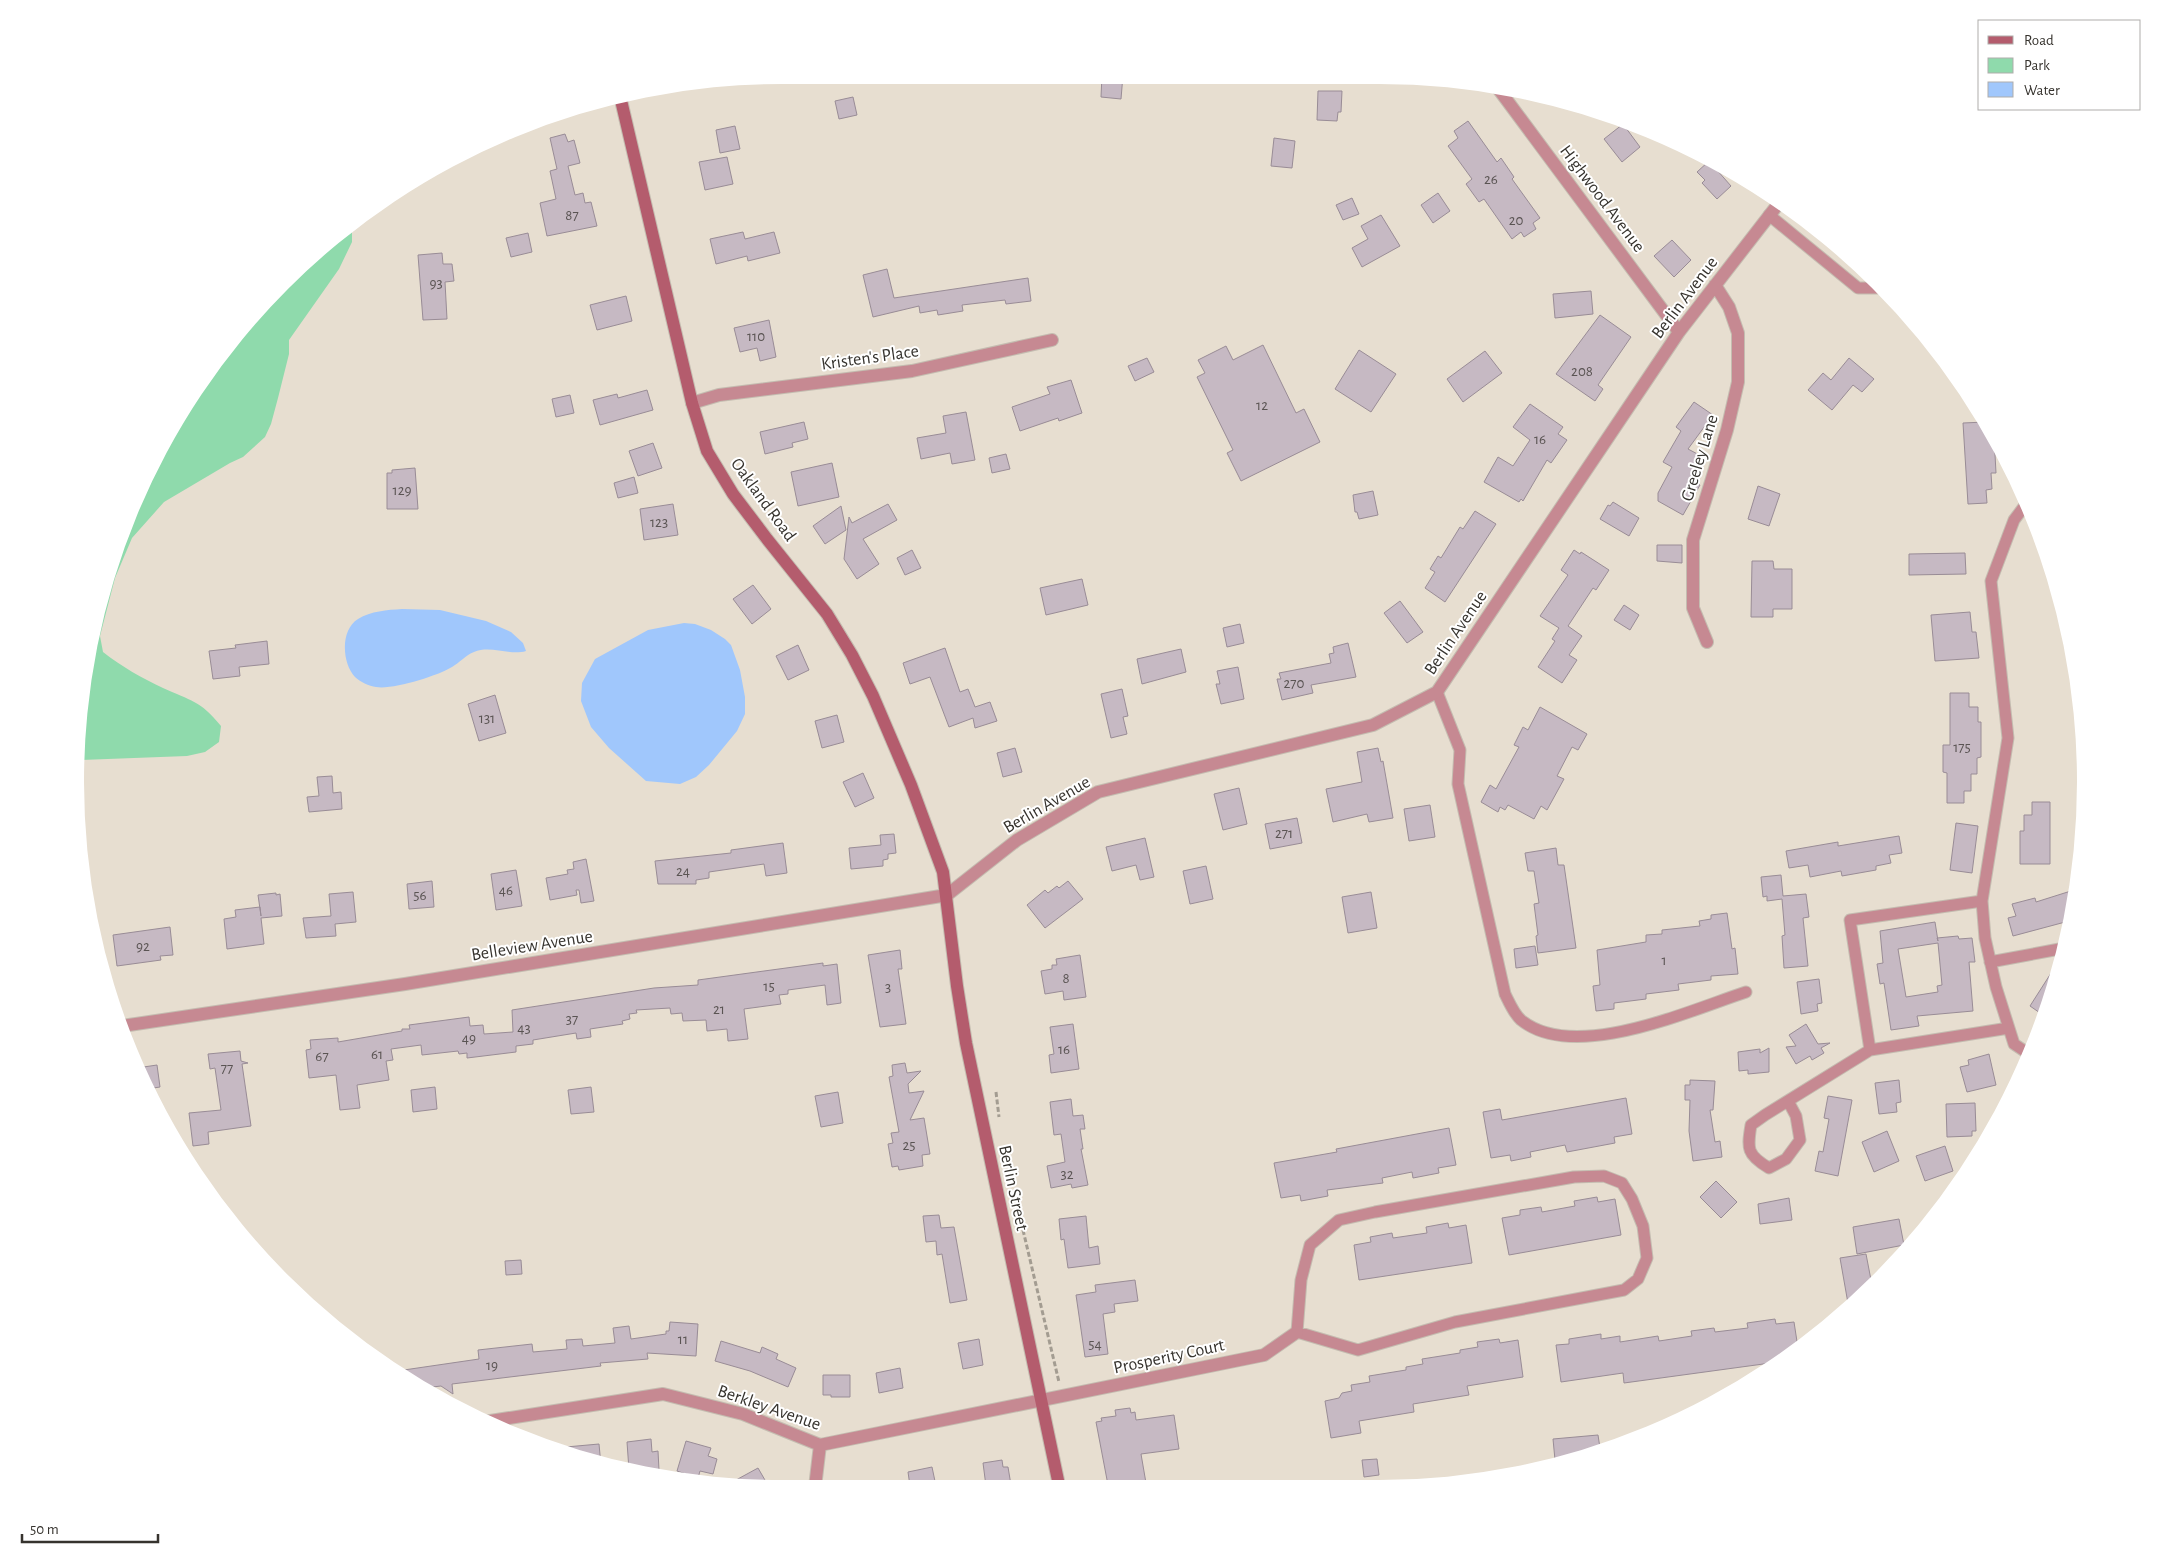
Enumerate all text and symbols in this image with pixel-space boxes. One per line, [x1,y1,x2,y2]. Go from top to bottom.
legend [1978,20,2141,110]
text: Road [2024,33,2054,48]
text: Park [2024,58,2050,73]
text: Water [2024,83,2060,98]
street label: Highwood Avenue [1556,142,1648,256]
house number: 26 [1484,172,1498,187]
house number: 87 [565,208,579,223]
house number: 20 [1509,213,1523,228]
street label: Berlin Avenue [1649,254,1721,342]
house number: 93 [429,276,443,291]
house number: 110 [747,329,765,344]
street label: Kristen's Place [820,342,920,374]
house number: 208 [1571,364,1593,379]
house number: 12 [1256,398,1268,413]
street label: Greeley Lane [1678,413,1722,503]
house number: 16 [1534,432,1546,447]
street label: Oakland Road [727,455,799,545]
house number: 129 [392,483,412,498]
house number: 123 [650,515,668,530]
street label: Berlin Avenue [1421,588,1491,678]
house number: 270 [1283,676,1305,691]
house number: 131 [479,711,495,726]
house number: 175 [1953,740,1971,755]
street label: Berlin Avenue [1000,773,1094,837]
house number: 271 [1275,826,1293,841]
house number: 24 [676,864,690,879]
house number: 46 [499,883,513,898]
house number: 56 [413,888,427,903]
street label: Belleview Avenue [470,928,594,964]
house number: 92 [136,939,150,954]
house number: 1 [1661,953,1667,968]
house number: 8 [1062,971,1070,986]
house number: 15 [763,979,775,994]
house number: 3 [885,980,891,995]
house number: 21 [713,1002,725,1017]
house number: 37 [566,1012,578,1027]
house number: 43 [517,1021,531,1036]
house number: 49 [462,1031,476,1046]
house number: 16 [1058,1042,1070,1057]
house number: 61 [371,1047,383,1062]
house number: 67 [315,1049,329,1064]
house number: 77 [221,1061,233,1076]
house number: 25 [902,1138,916,1153]
street label: Berlin Street [995,1144,1031,1233]
house number: 32 [1060,1167,1074,1182]
house number: 11 [678,1332,688,1347]
street label: Prosperity Court [1112,1336,1226,1378]
house number: 54 [1088,1337,1102,1352]
house number: 19 [486,1358,498,1373]
street label: Berkley Avenue [715,1382,823,1434]
scale bar [22,1512,159,1544]
text: 50 m [30,1522,59,1537]

